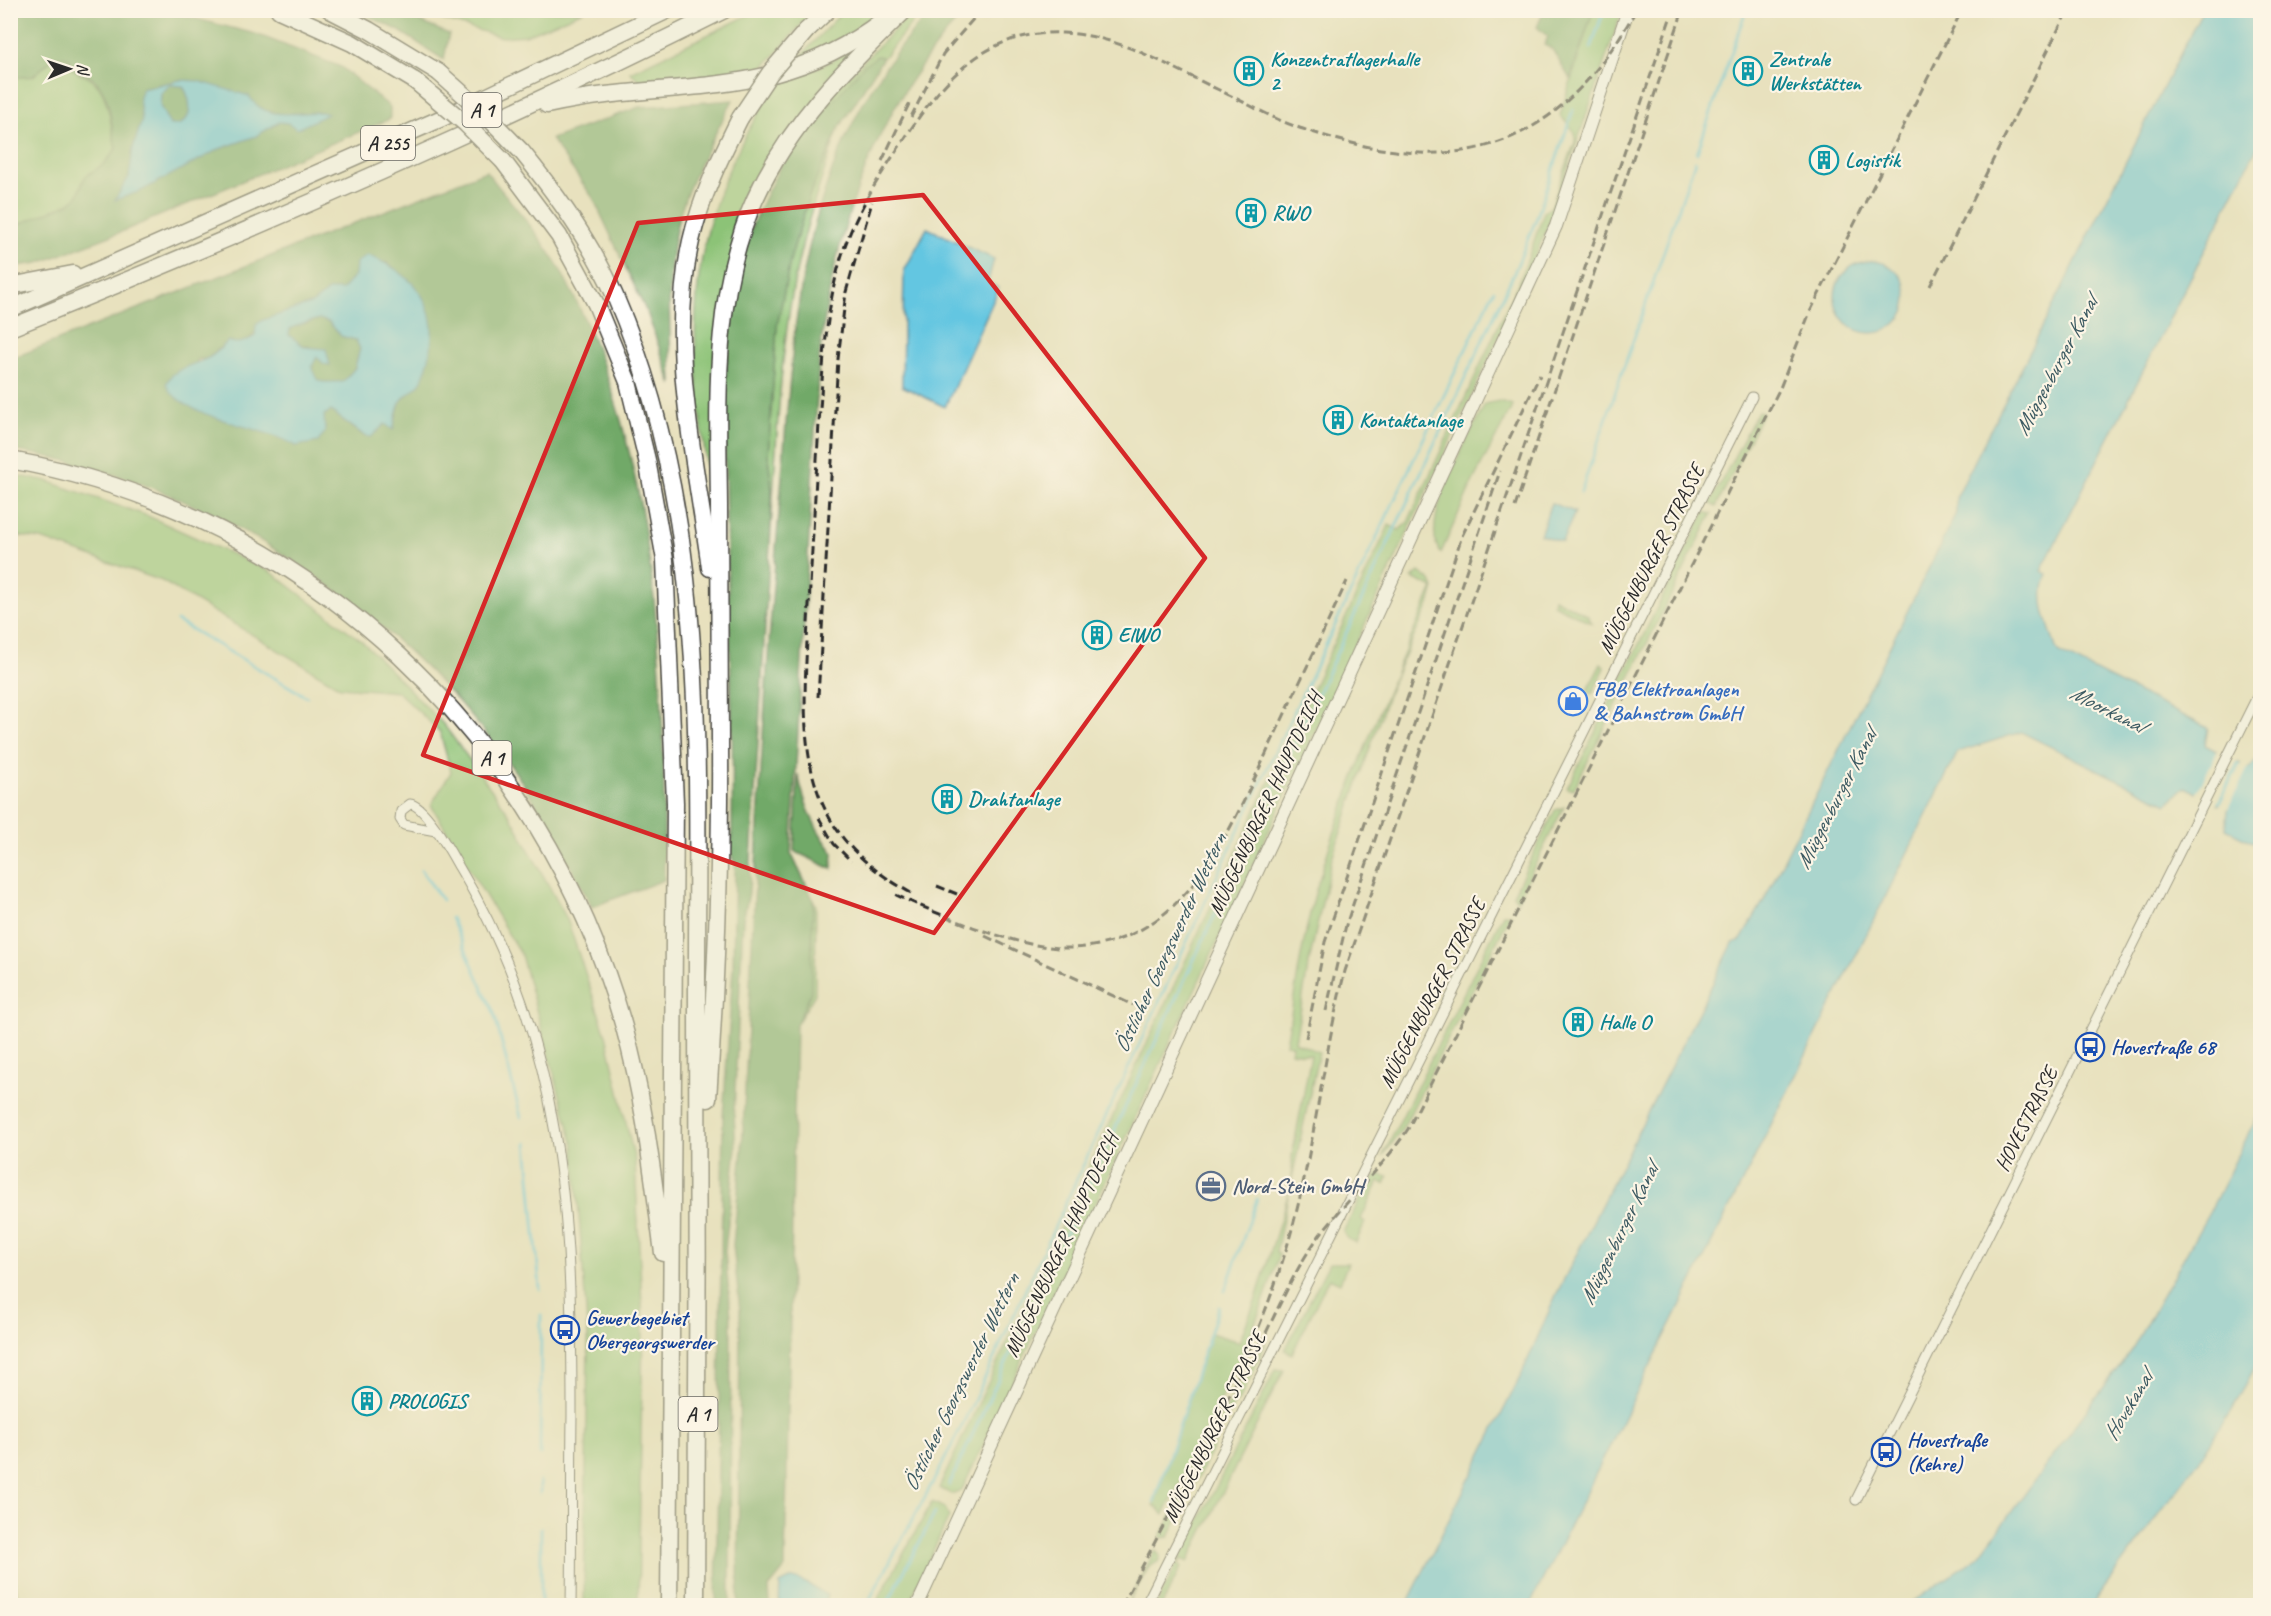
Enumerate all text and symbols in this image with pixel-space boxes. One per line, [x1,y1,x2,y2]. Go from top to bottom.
north arrow [39,39,99,99]
place label: Konzentratlagerhalle 2 [1270,46,1421,96]
place label: Zentrale Werkstätten [1769,46,1862,96]
building icon: Konzentratlagerhalle 2 [1233,55,1265,87]
building icon: Zentrale Werkstätten [1732,55,1764,87]
text: N [73,63,93,77]
road number: A 1 [462,93,502,127]
road number: A 255 [361,126,415,160]
building icon: Logistik [1808,144,1840,176]
place label: Logistik [1845,147,1902,173]
building icon: RWO [1235,197,1267,229]
place label: RWO [1272,200,1313,226]
water label: Müggenburger Kanal [2008,286,2108,440]
building icon: Kontaktanlage [1322,404,1354,436]
place label: Kontaktanlage [1359,407,1464,433]
street label: MÜGGENBURGER STRASSE [1592,458,1711,658]
building icon: ElWO [1081,619,1113,651]
place label: ElWO [1118,622,1161,648]
place label: FBB Elektroanlagen & Bahnstrom GmbH [1594,676,1745,726]
water label: Moorkanal [2065,678,2155,743]
street label: MÜGGENBURGER HAUPTDEICH [1202,685,1330,920]
shop icon: FBB Elektroanlagen & Bahnstrom GmbH [1557,685,1589,717]
water label: Müggenburger Kanal [1789,718,1886,873]
road number: A 1 [472,741,512,775]
building icon: Drahtanlage [931,783,963,815]
place label: Drahtanlage [968,786,1061,812]
water label: Östlicher Georgswerder Wettern [1107,827,1234,1057]
street label: MÜGGENBURGER STRASSE [1373,892,1492,1092]
building icon: Halle O [1562,1006,1594,1038]
place label: Halle O [1599,1009,1654,1035]
bus stop icon: Hovestraße 68 [2074,1031,2106,1063]
place label: Hovestraße 68 [2111,1034,2218,1060]
street label: HOVESTRASSE [1989,1060,2065,1176]
street label: MÜGGENBURGER HAUPTDEICH [998,1126,1126,1361]
water label: Müggenburger Kanal [1573,1153,1668,1309]
office icon: Nord-Stein GmbH [1195,1170,1227,1202]
place label: Nord-Stein GmbH [1232,1173,1367,1199]
water label: Östlicher Georgswerder Wettern [896,1267,1027,1495]
place label: Gewerbegebiet Obergeorgswerder [586,1305,716,1355]
bus stop icon: Gewerbegebiet Obergeorgswerder [549,1314,581,1346]
street label: MÜGGENBURGER STRASSE [1156,1325,1273,1527]
water label: Hovekanal [2097,1360,2163,1445]
building icon: PROLOGIS [351,1385,383,1417]
place label: PROLOGIS [388,1388,470,1414]
road number: A 1 [678,1397,718,1431]
place label: Hovestraße (Kehre) [1907,1427,1989,1477]
bus stop icon: Hovestraße (Kehre) [1870,1436,1902,1468]

